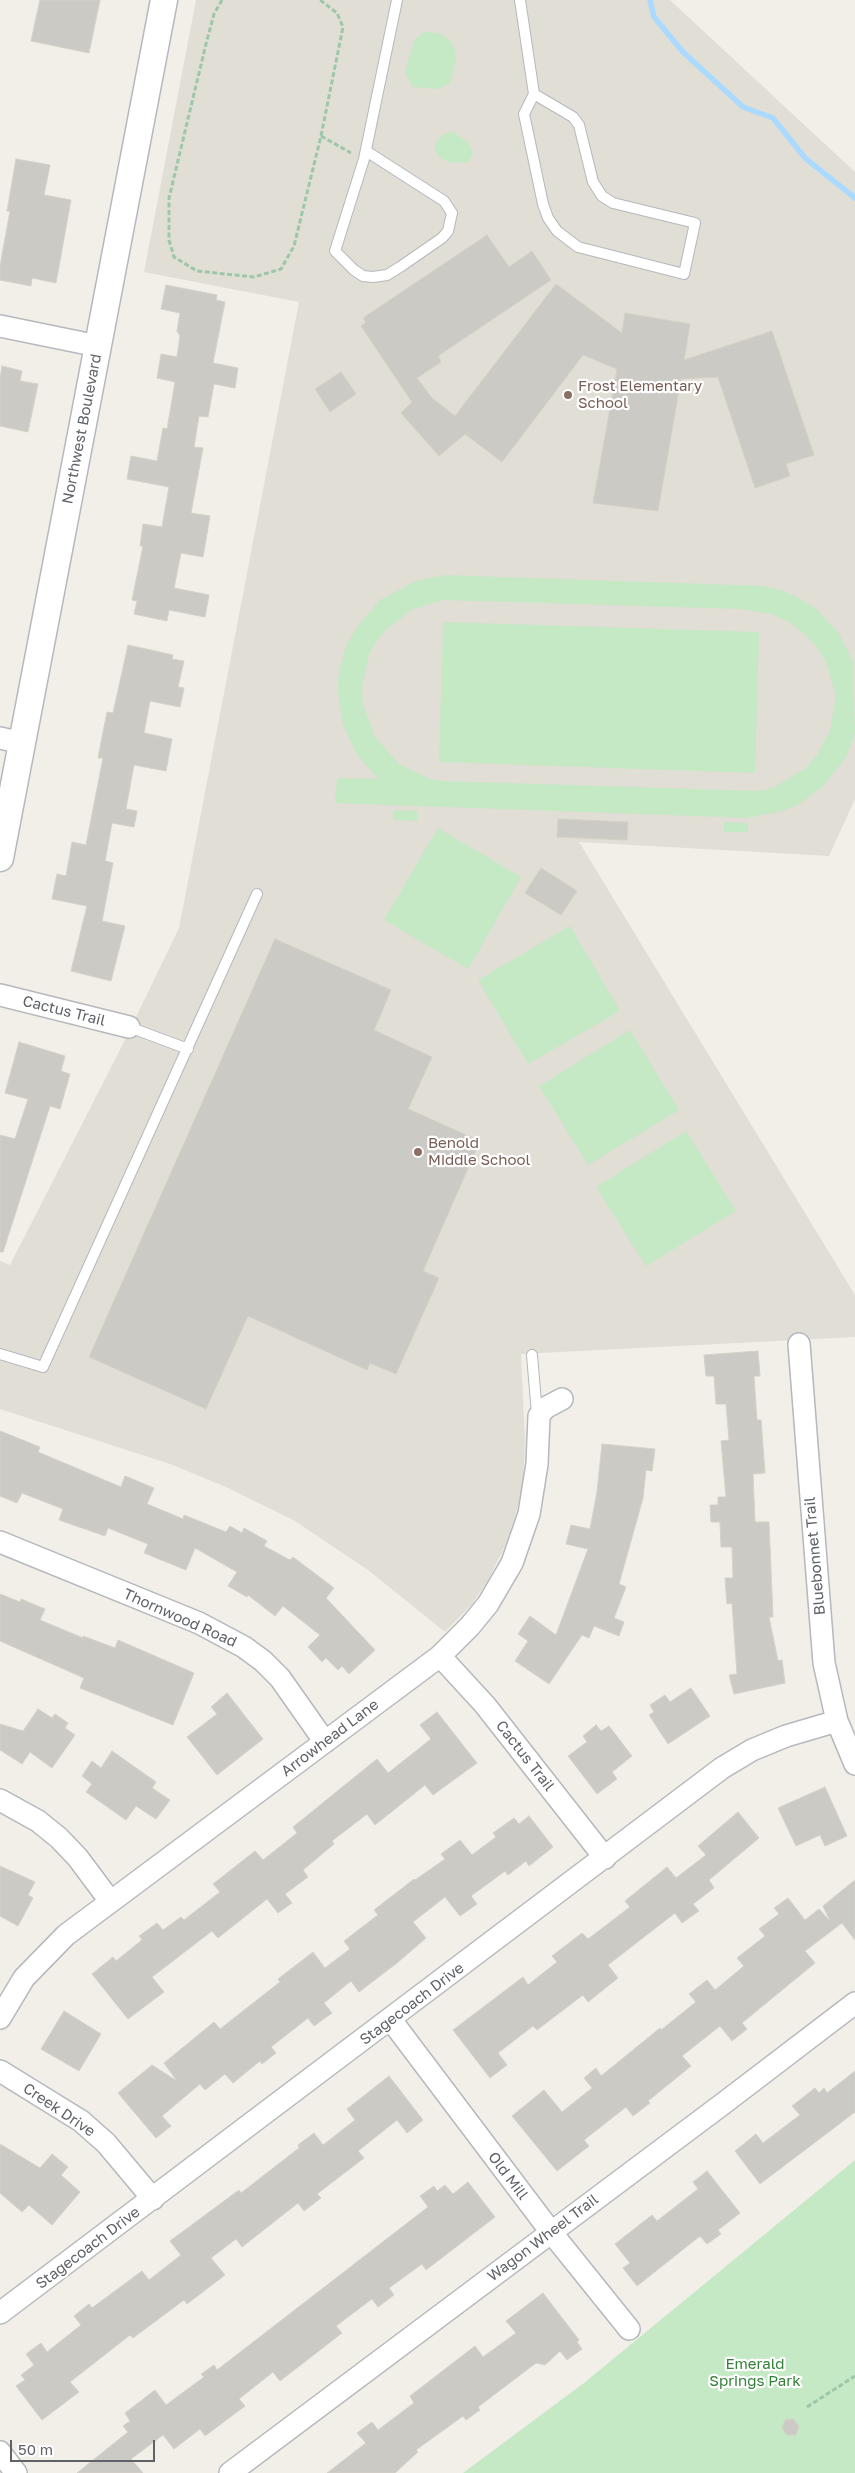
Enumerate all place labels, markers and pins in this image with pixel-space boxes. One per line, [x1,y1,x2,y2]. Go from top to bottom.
place label: Frost Elementary School [578,377,702,412]
marker: Frost Elementary School [562,389,574,401]
place label: Benold Middle School [428,1134,530,1169]
marker: Benold Middle School [412,1146,424,1158]

